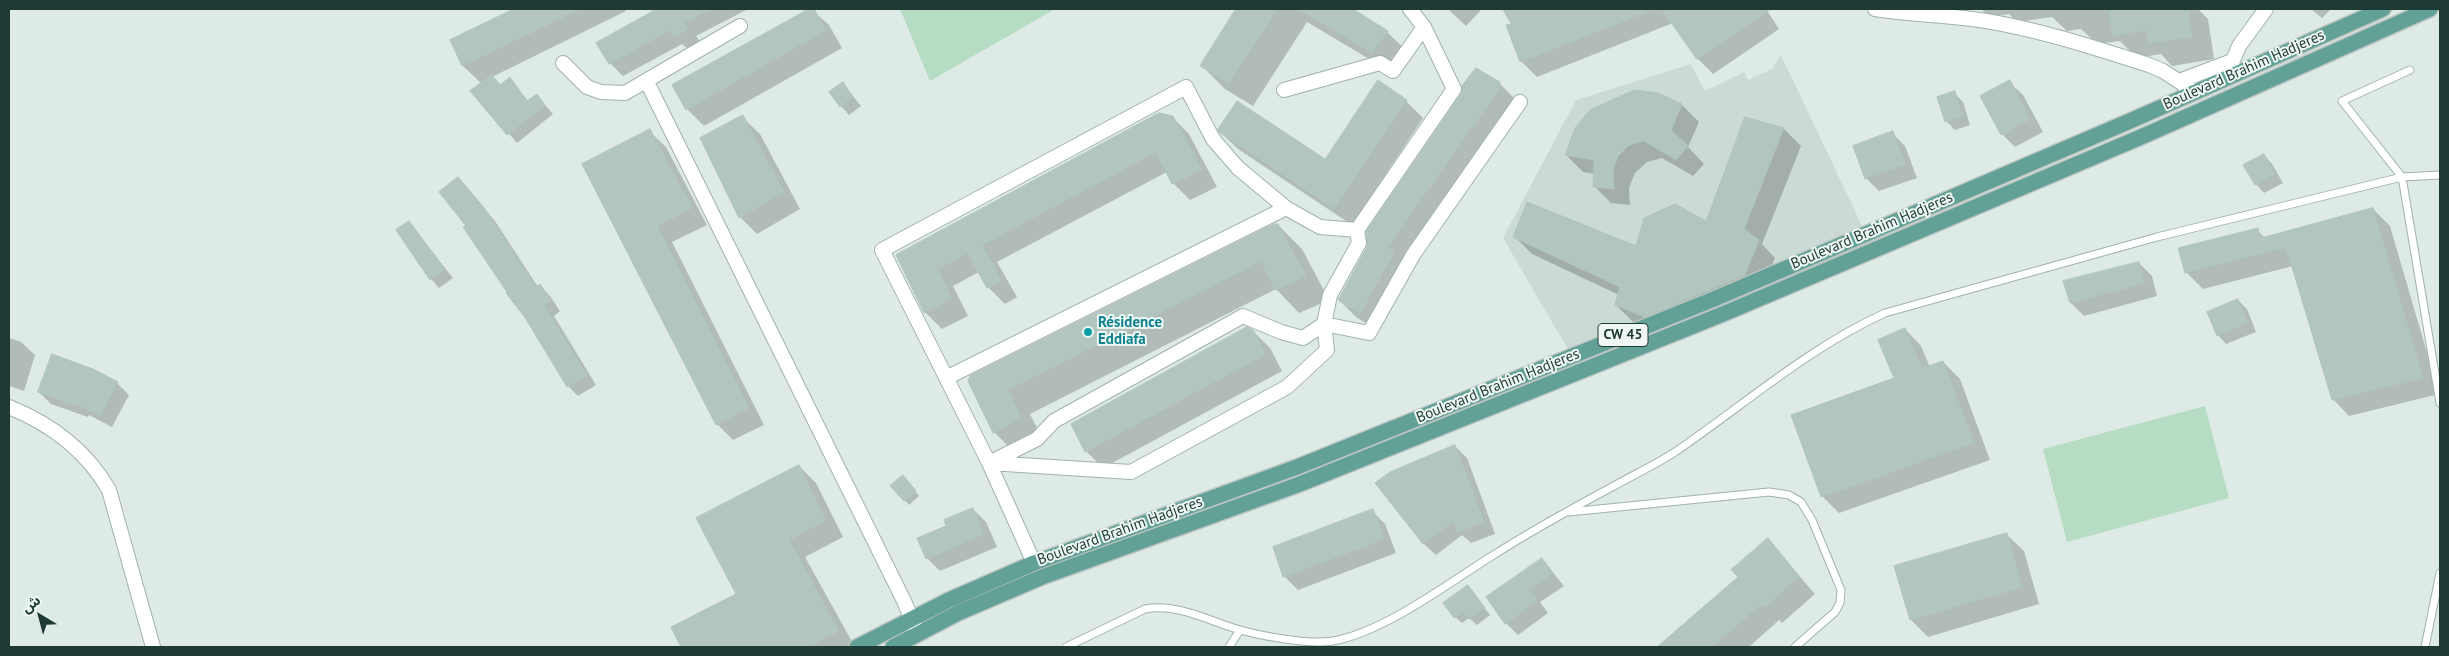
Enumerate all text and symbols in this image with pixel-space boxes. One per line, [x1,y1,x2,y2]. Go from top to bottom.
street label: Boulevard Brahim Hadjeres [2161,26,2327,114]
street label: Boulevard Brahim Hadjeres [1788,189,1956,273]
place label: Résidence Eddiafa [1098,314,1162,349]
road number: CW 45 [1598,324,1648,346]
marker: Résidence Eddiafa [1082,326,1094,338]
street label: Boulevard Brahim Hadjeres [1414,345,1582,427]
street label: Boulevard Brahim Hadjeres [1035,493,1205,569]
north arrow [15,591,65,641]
text: ش [18,591,44,617]

